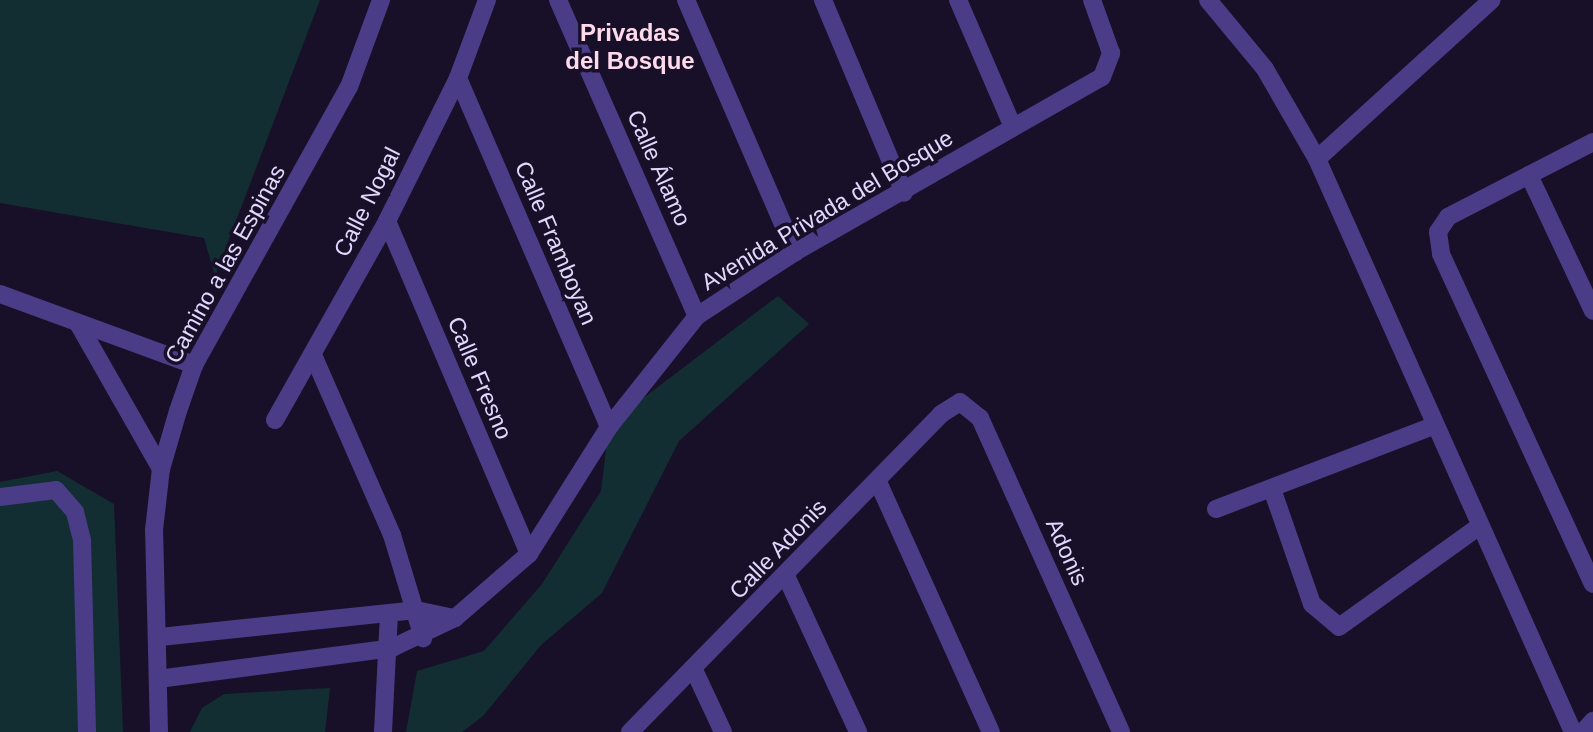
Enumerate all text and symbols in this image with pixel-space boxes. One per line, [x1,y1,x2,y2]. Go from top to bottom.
district label: Privadas del Bosque [565,19,695,75]
street label: Calle Álamo [621,106,697,230]
street label: Avenida Privada del Bosque [696,124,958,296]
street label: Calle Nogal [328,143,406,261]
street label: Calle Framboyan [509,157,603,329]
street label: Camino a las Espinas [159,160,291,368]
street label: Calle Fresno [442,313,518,443]
street label: Calle Adonis [723,493,833,605]
street label: Adonis [1040,514,1094,590]

